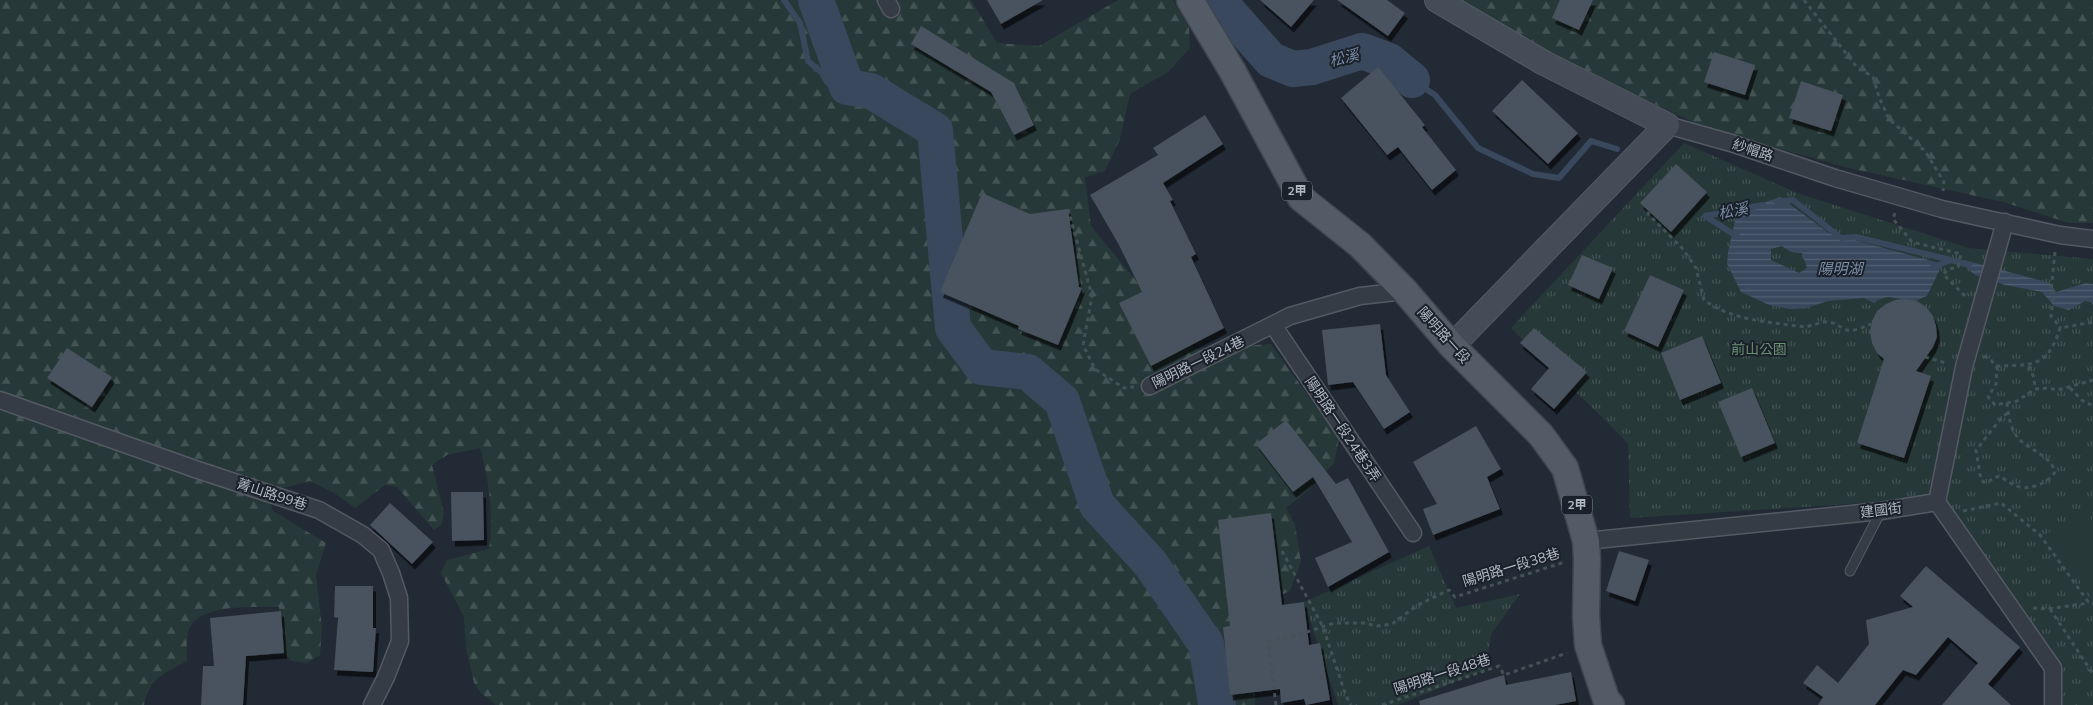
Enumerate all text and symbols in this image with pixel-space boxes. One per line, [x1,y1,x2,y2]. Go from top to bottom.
water label: 松溪 [1327,44,1363,70]
street label: 紗帽路 [1730,135,1776,165]
road number: 2甲 [1282,182,1312,200]
water label: 松溪 [1716,198,1751,223]
water label: 陽明湖 [1817,259,1864,278]
street label: 陽明路一段 [1414,303,1474,367]
street label: 陽明路一段24巷 [1149,332,1247,392]
park label: 前山公園 [1731,340,1787,358]
street label: 陽明路一段24巷3弄 [1301,373,1385,485]
street label: 菁山路99巷 [235,474,309,514]
road number: 2甲 [1562,496,1592,514]
street label: 建國街 [1859,499,1903,521]
street label: 陽明路一段38巷 [1460,544,1562,590]
street label: 陽明路一段48巷 [1391,650,1493,698]

